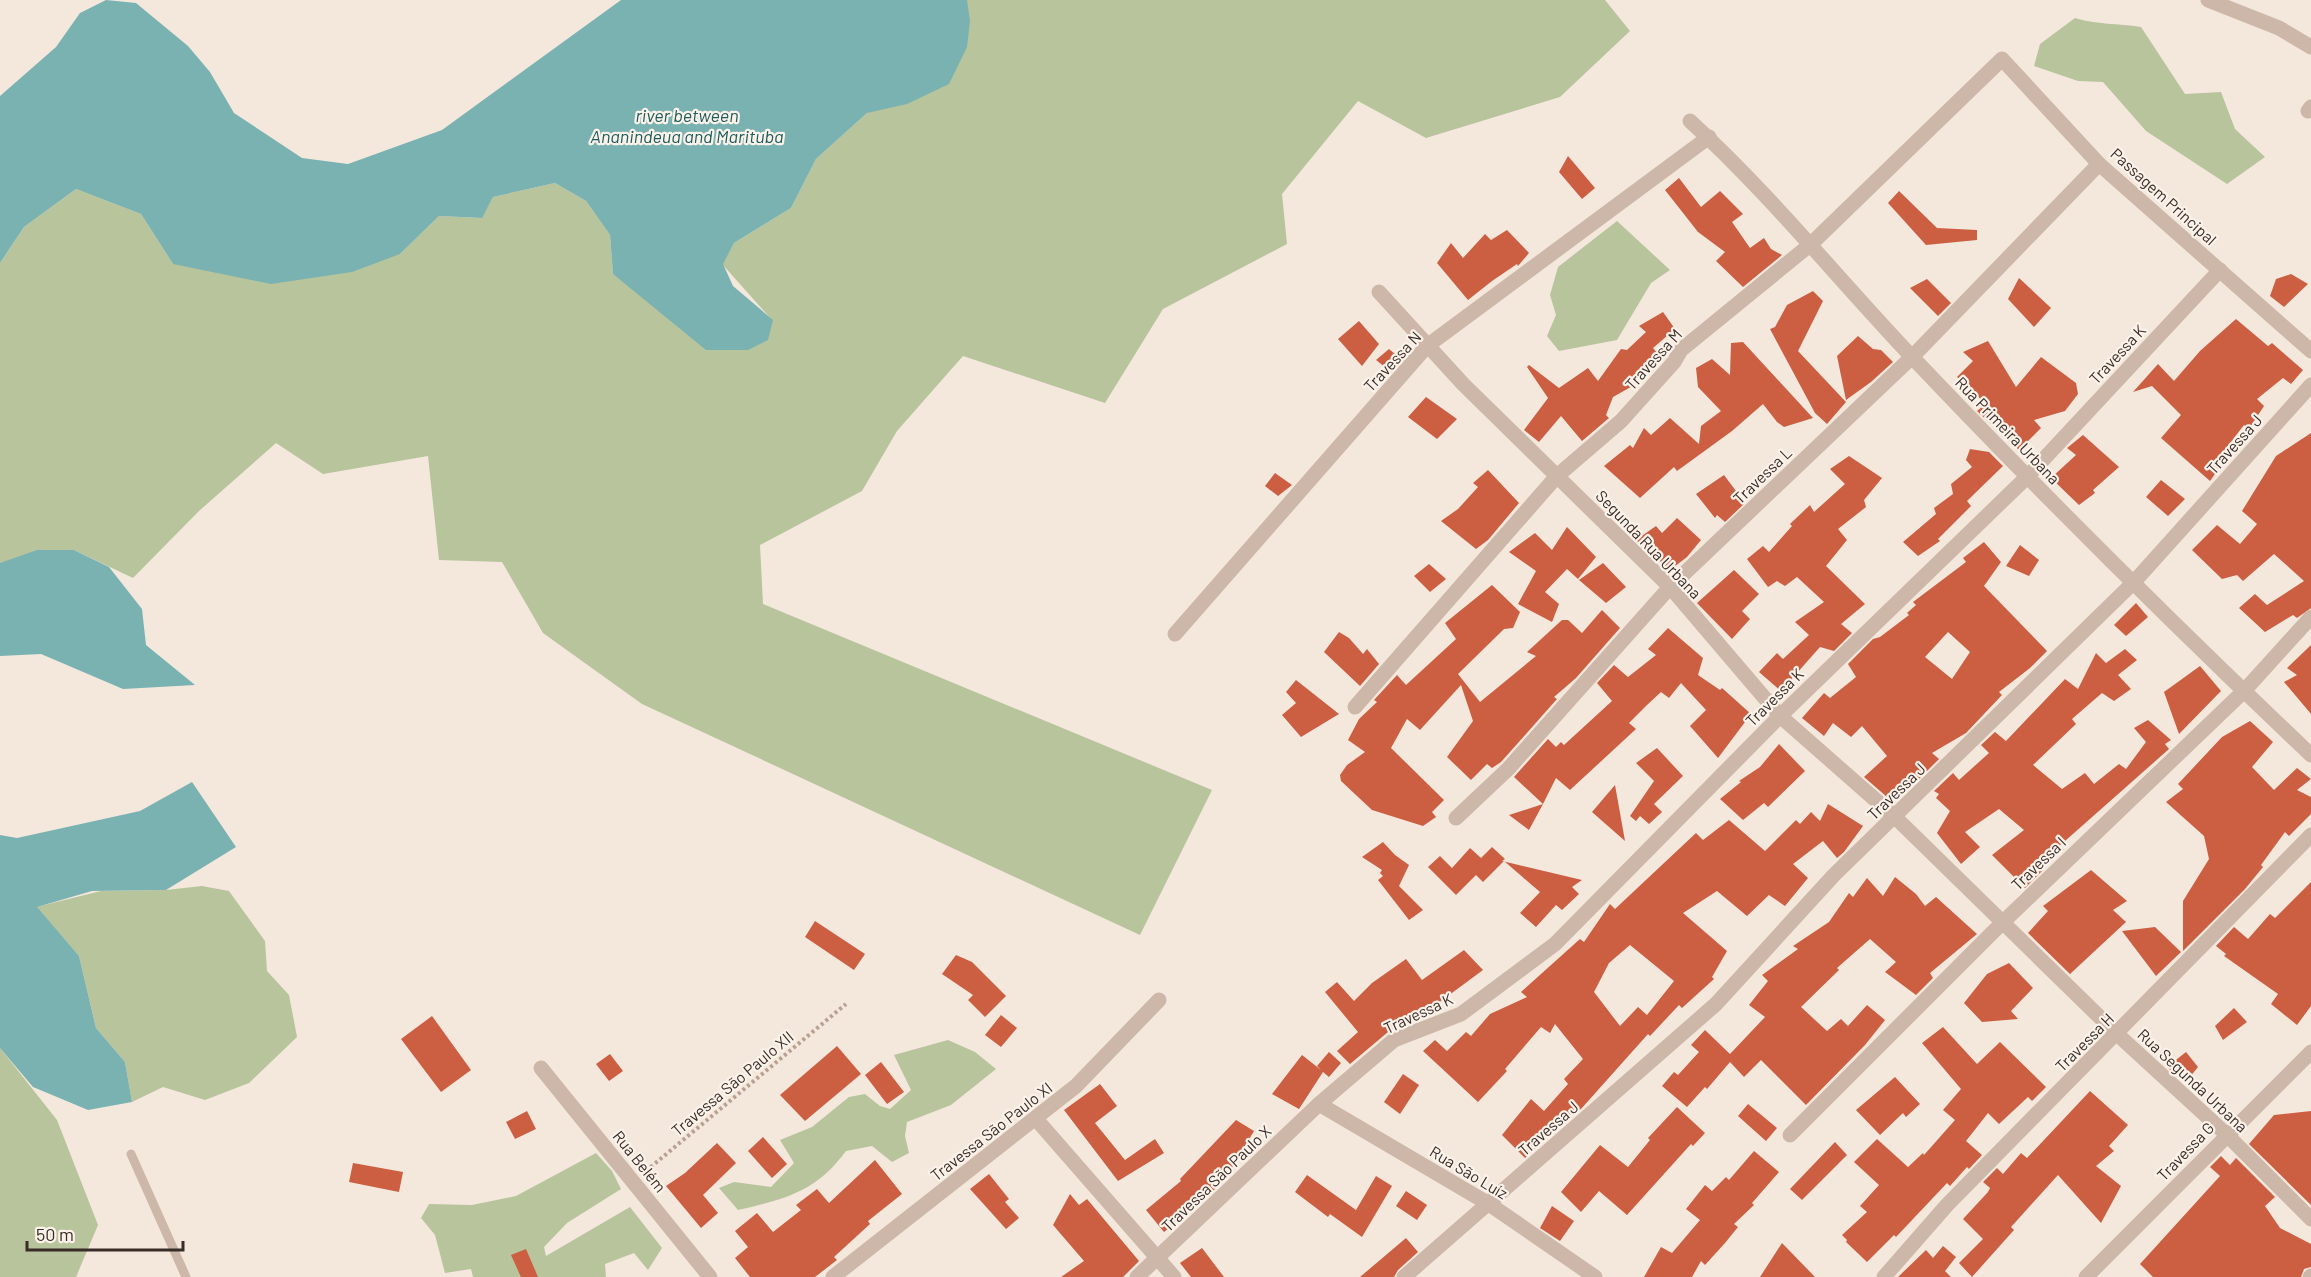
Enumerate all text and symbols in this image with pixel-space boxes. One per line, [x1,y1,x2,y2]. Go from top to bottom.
water label: river between Ananindeua and Marituba [590,104,784,147]
street label: Passagem Principal [2107,144,2221,248]
street label: Travessa K [2085,320,2149,388]
street label: Travessa M [1621,324,1685,394]
street label: Travessa N [1359,327,1425,395]
street label: Rua Primeira Urbana [1952,372,2064,488]
street label: Travessa J [2202,410,2266,478]
street label: Travessa L [1729,443,1795,507]
street label: Segunda Rua Urbana [1592,486,1706,602]
street label: Travessa K [1741,664,1807,730]
street label: Travessa J [1863,759,1929,823]
street label: Travessa I [2007,832,2069,894]
street label: Travessa K [1380,989,1456,1037]
street label: Travessa H [2051,1009,2117,1075]
street label: Rua Segunda Urbana [2134,1024,2252,1136]
street label: Travessa São Paulo XII [667,1027,797,1139]
street label: Travessa São Paulo XI [926,1078,1056,1184]
street label: Travessa J [1514,1097,1582,1159]
street label: Travessa G [2152,1118,2218,1184]
street label: Travessa São Paulo X [1157,1121,1275,1235]
street label: Rua Belém [609,1126,671,1196]
street label: Rua São Luíz [1427,1141,1511,1203]
scale bar [27,1214,183,1252]
text: 50 m [36,1223,74,1245]

